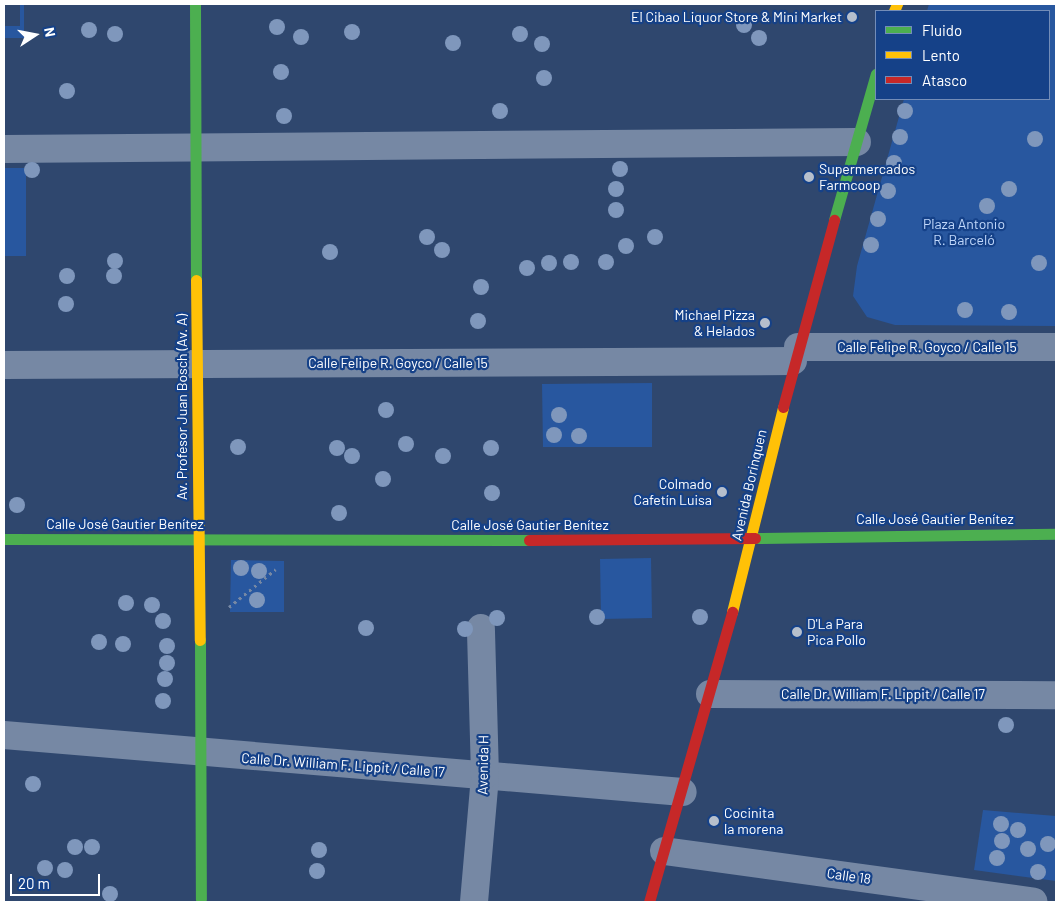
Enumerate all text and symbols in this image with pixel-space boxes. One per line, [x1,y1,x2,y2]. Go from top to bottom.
place label: El Cibao Liquor Store & Mini Market [631,9,842,25]
north arrow [10,10,60,60]
legend [875,10,1050,100]
marker: El Cibao Liquor Store & Mini Market [846,11,858,23]
text: Fluido [922,21,962,39]
text: N [41,26,59,38]
text: Lento [922,46,960,64]
text: Atasco [922,71,967,89]
place label: Supermercados Farmcoop [819,161,915,193]
marker: Supermercados Farmcoop [803,171,815,183]
park label: Plaza Antonio R. Barceló [923,216,1005,248]
place label: Michael Pizza & Helados [674,307,755,340]
street label: Av. Profesor Juan Bosch (Av. A) [174,314,190,500]
marker: Michael Pizza & Helados [759,317,771,329]
street label: Calle Felipe R. Goyco / Calle 15 [837,339,1017,355]
street label: Calle Felipe R. Goyco / Calle 15 [308,355,488,371]
street label: Avenida Borinquen [728,428,770,542]
place label: Colmado Cafetín Luisa [633,476,712,508]
marker: Colmado Cafetín Luisa [716,486,728,498]
street label: Calle José Gautier Benítez [856,511,1014,527]
street label: Calle José Gautier Benítez [46,516,204,532]
street label: Calle José Gautier Benítez [451,517,609,533]
place label: D'La Para Pica Pollo [807,616,866,648]
marker: D'La Para Pica Pollo [791,626,803,638]
street label: Calle Dr. William F. Lippit / Calle 17 [781,686,985,702]
street label: Avenida H [474,735,492,795]
street label: Calle Dr. William F. Lippit / Calle 17 [241,750,445,780]
place label: Cocinita la morena [724,805,783,838]
marker: Cocinita la morena [708,815,720,827]
scale bar [12,864,102,896]
street label: Calle 18 [826,865,872,887]
text: 20 m [18,874,50,892]

